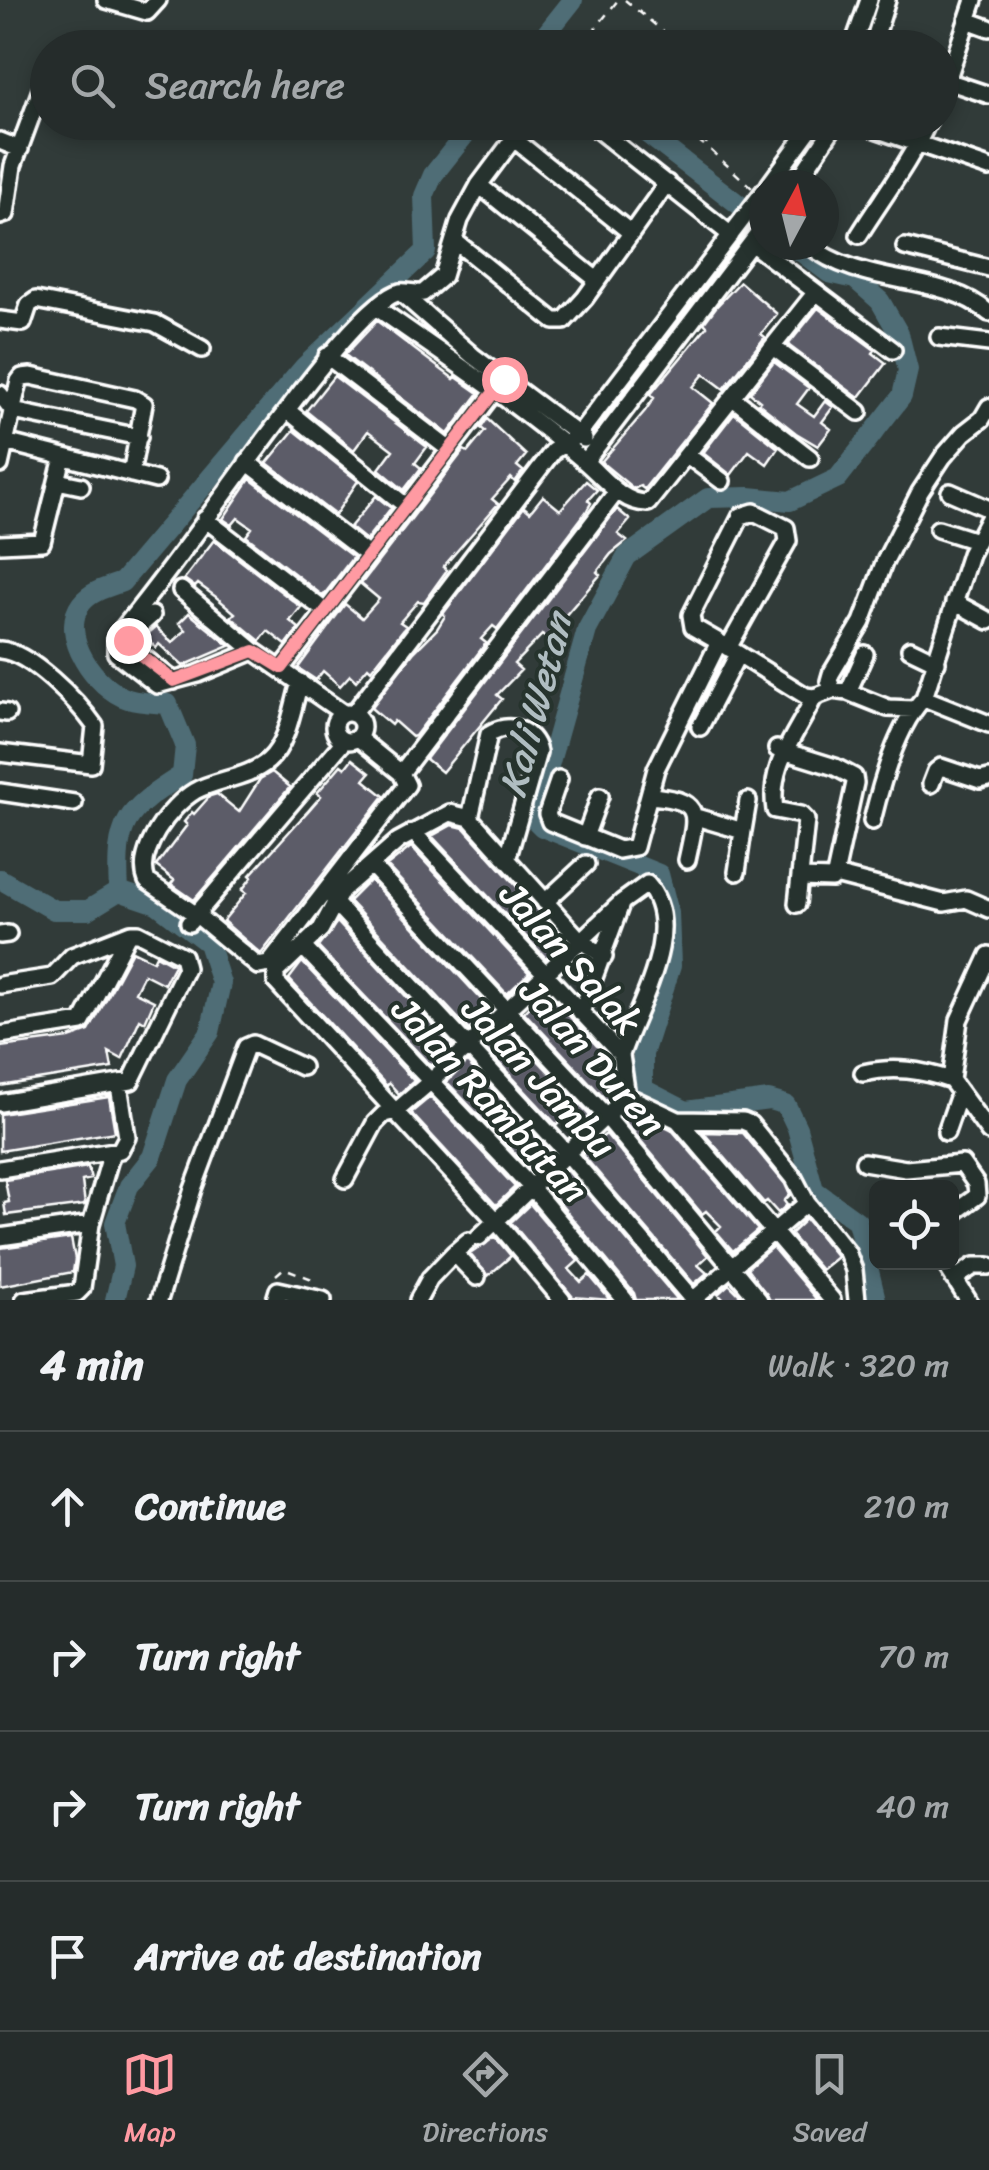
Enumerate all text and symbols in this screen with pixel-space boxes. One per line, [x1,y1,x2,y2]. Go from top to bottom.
search box [30,30,959,140]
text: Search here [145,52,345,119]
icon: search [65,58,120,113]
north arrow [749,170,839,260]
route start [482,357,528,403]
water label: Kali Wetan [477,601,595,805]
route end [106,618,152,664]
street label: Jalan Salak [481,864,660,1052]
street label: Jalan Duren [501,961,683,1153]
street label: Jalan Jambu [443,978,633,1175]
street label: Jalan Rambutan [373,979,605,1220]
map controls [869,1180,959,1270]
button: locate [869,1180,959,1270]
text: 4 min [40,1328,144,1402]
text: Walk · 320 m [768,1337,949,1394]
text: Continue [135,1473,286,1540]
text: 210 m [864,1478,949,1535]
icon: ahead [40,1479,95,1534]
text: Turn right [135,1623,300,1690]
text: 70 m [878,1628,949,1685]
icon: right [40,1629,95,1684]
text: Turn right [135,1773,300,1840]
text: 40 m [876,1778,949,1835]
icon: right [40,1779,95,1834]
text: Arrive at destination [135,1923,482,1990]
icon: arrive [40,1929,95,1984]
tab: Map [122,2047,177,2156]
tab: Directions [422,2047,548,2156]
tab: Saved [793,2047,867,2156]

